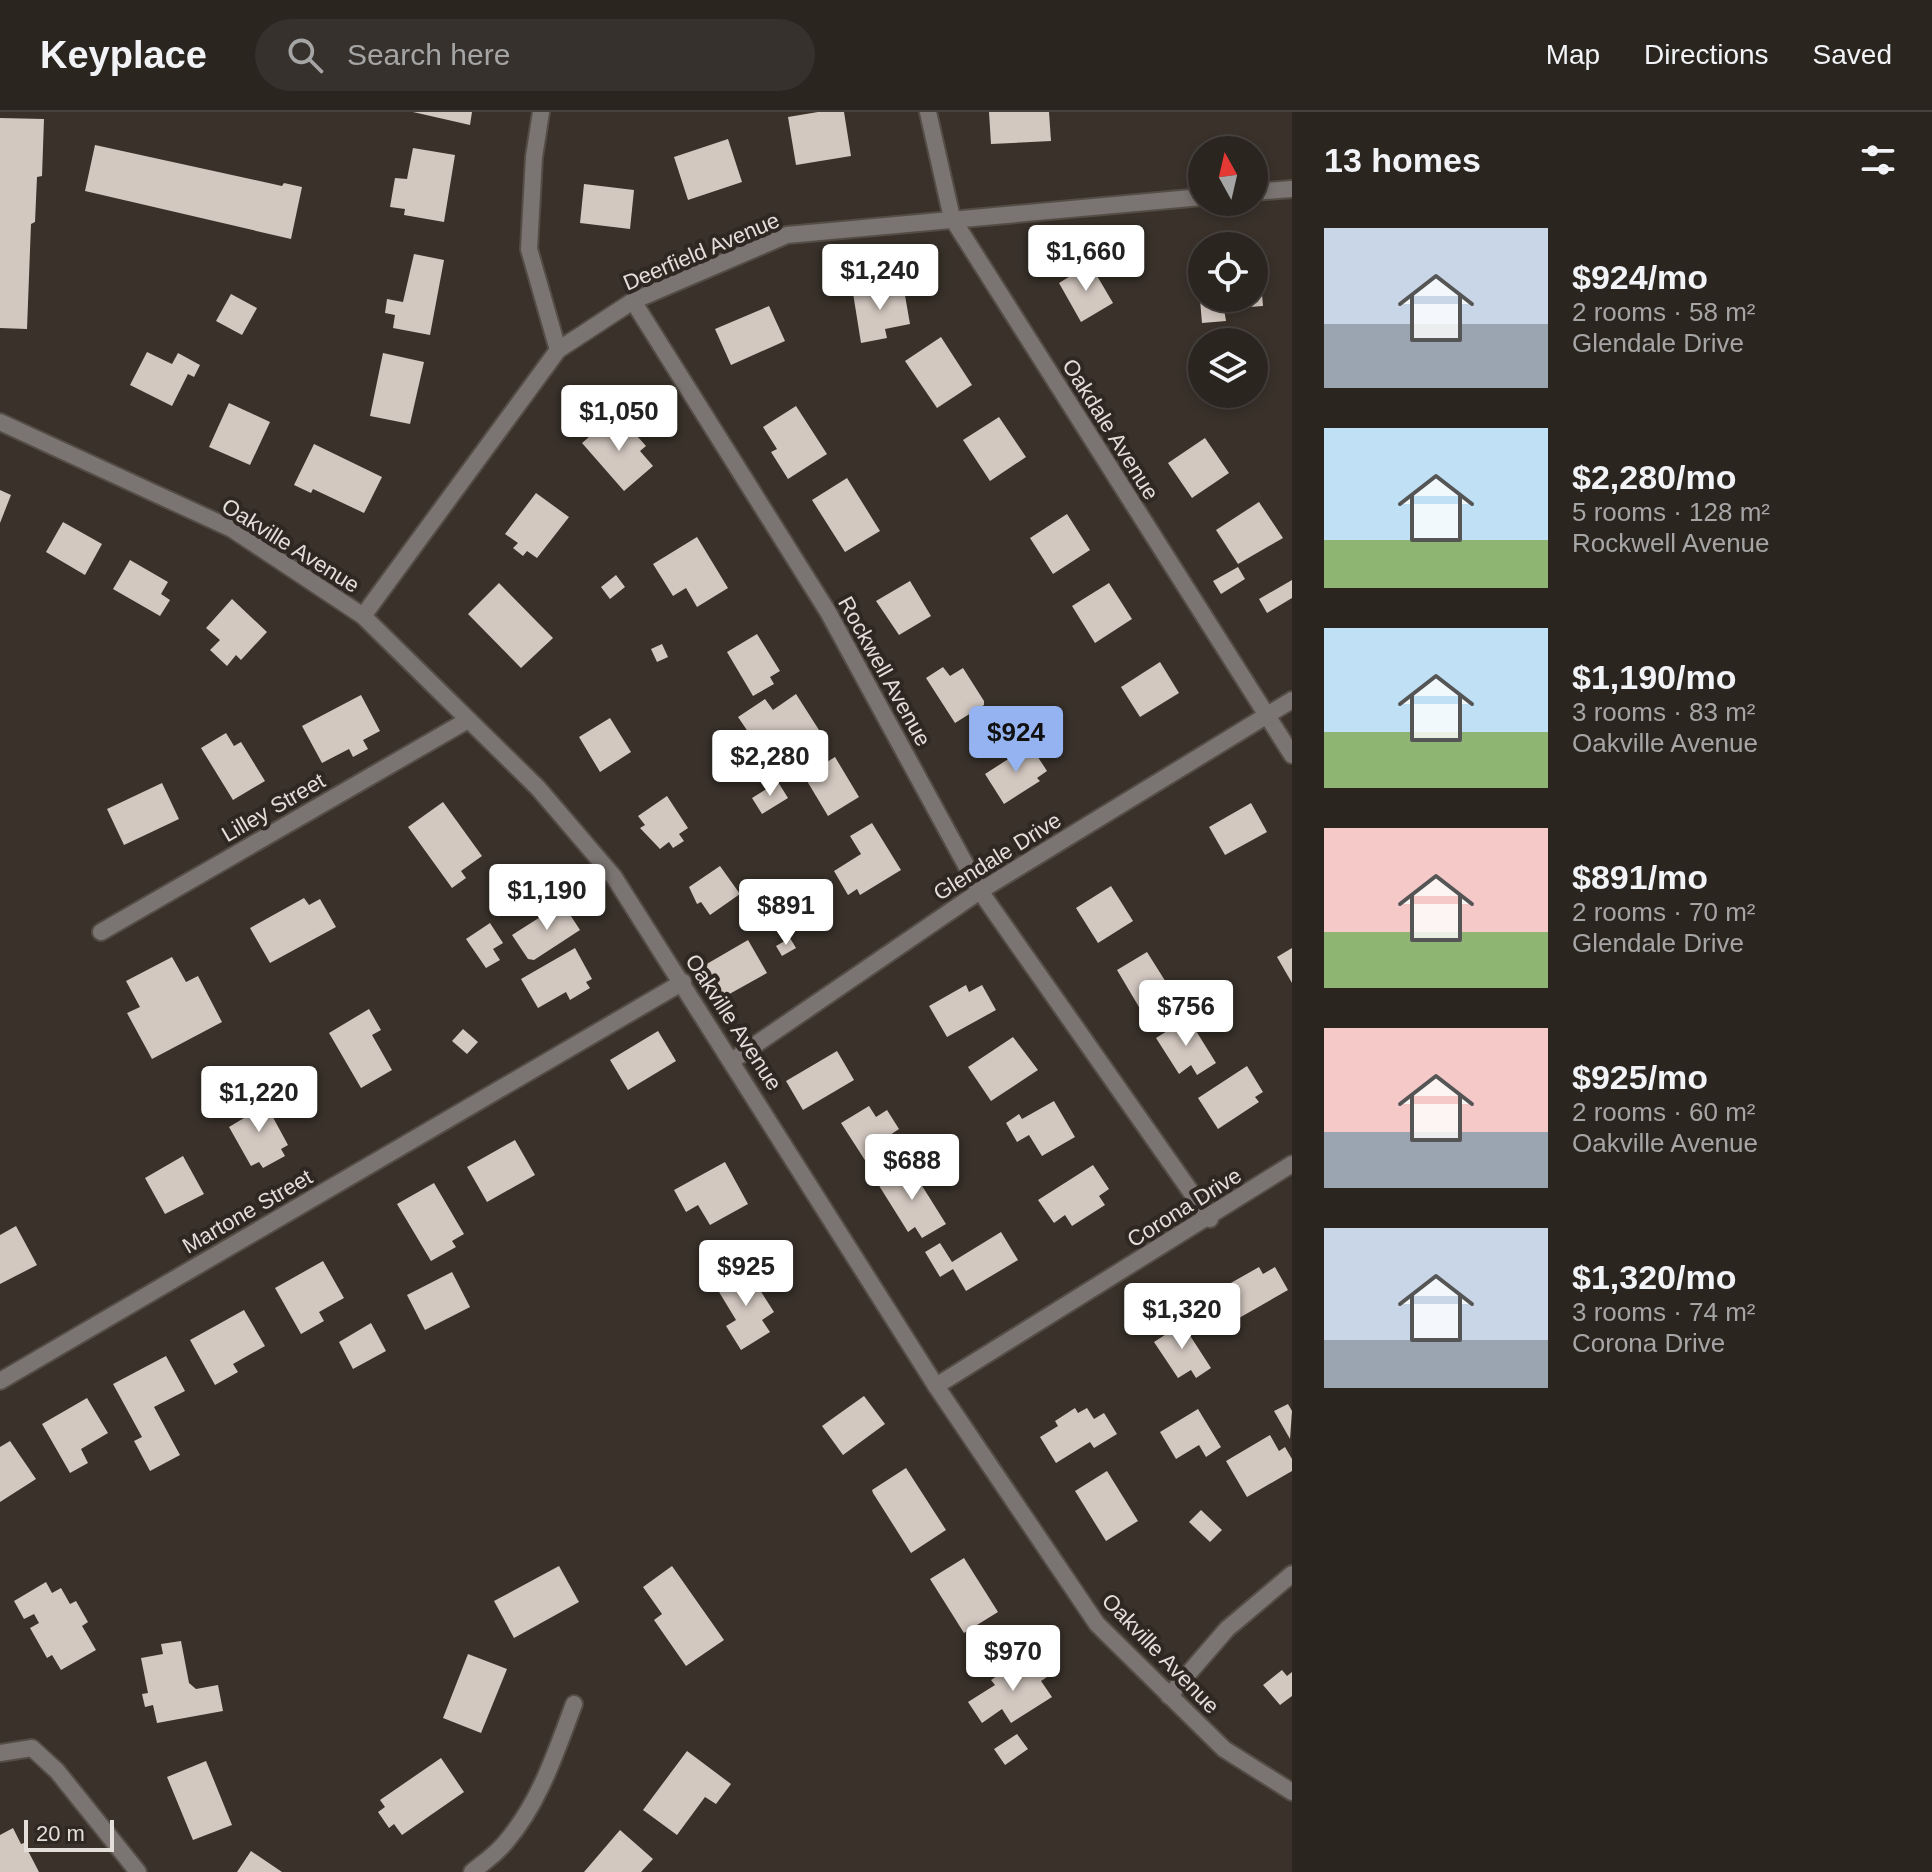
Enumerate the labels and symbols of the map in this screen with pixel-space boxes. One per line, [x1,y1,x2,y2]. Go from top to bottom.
north arrow [1188,136,1268,216]
street label: Deerfield Avenue [619,207,783,296]
pin: $1,660 [1021,225,1151,293]
pin: $1,240 [815,244,945,312]
street label: Oakdale Avenue [1057,354,1164,504]
pin: $1,050 [554,385,684,453]
street label: Oakville Avenue [217,493,364,598]
street label: Rockwell Avenue [833,592,936,750]
pin: $924 [969,706,1063,774]
pin: $2,280 [705,730,835,798]
street label: Lilley Street [217,768,329,847]
street label: Glendale Drive [929,807,1066,906]
pin: $1,190 [482,864,612,932]
pin: $891 [739,879,833,947]
street label: Oakville Avenue [680,949,787,1095]
pin: $756 [1139,980,1233,1048]
pin: $1,220 [194,1066,324,1134]
pin: $688 [865,1134,959,1202]
street label: Corona Drive [1123,1162,1246,1252]
street label: Martone Street [178,1164,317,1259]
pin: $925 [699,1240,793,1308]
pin: $1,320 [1117,1283,1247,1351]
street label: Oakville Avenue [1097,1588,1224,1719]
pin: $970 [966,1625,1060,1693]
scale bar [24,1816,114,1852]

